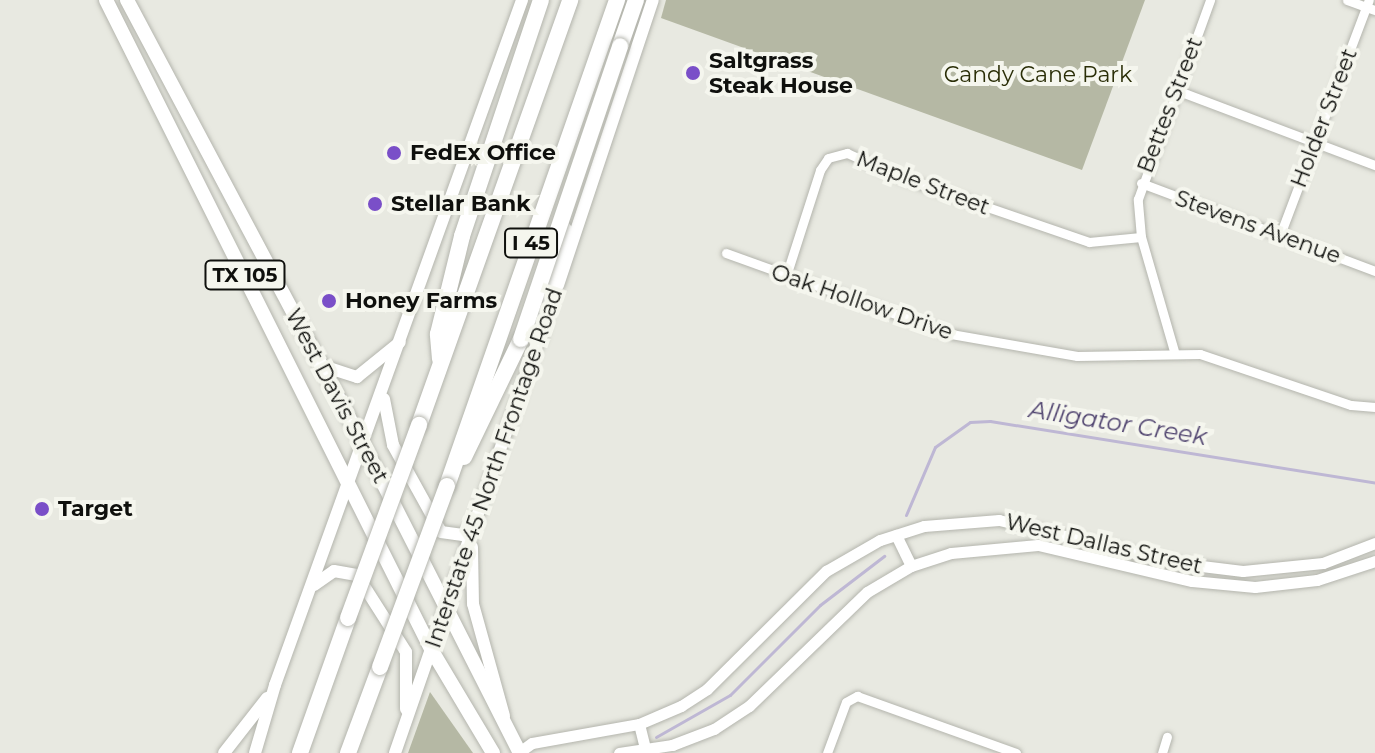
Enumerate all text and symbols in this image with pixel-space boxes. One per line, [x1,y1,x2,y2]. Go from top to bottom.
street label: Bettes Street [1132,33,1208,177]
street label: Holder Street [1285,45,1363,191]
place label: Saltgrass Steak House [709,47,853,98]
park label: Candy Cane Park [944,62,1132,88]
marker: Saltgrass Steak House [684,64,702,82]
place label: FedEx Office [410,140,556,166]
marker: FedEx Office [385,144,403,162]
street label: Maple Street [853,146,993,220]
street label: Stevens Avenue [1172,185,1344,269]
place label: Stellar Bank [391,191,531,217]
marker: Stellar Bank [366,195,384,213]
road number: I 45 [503,227,559,259]
road number: TX 105 [203,259,287,291]
street label: Oak Hollow Drive [768,259,956,345]
street label: Interstate 45 North Frontage Road [420,285,568,651]
place label: Honey Farms [345,288,497,314]
marker: Honey Farms [320,292,338,310]
street label: West Davis Street [280,304,394,488]
water label: Alligator Creek [1027,395,1209,451]
place label: Target [58,496,133,522]
marker: Target [33,500,51,518]
street label: West Dallas Street [1003,509,1205,579]

